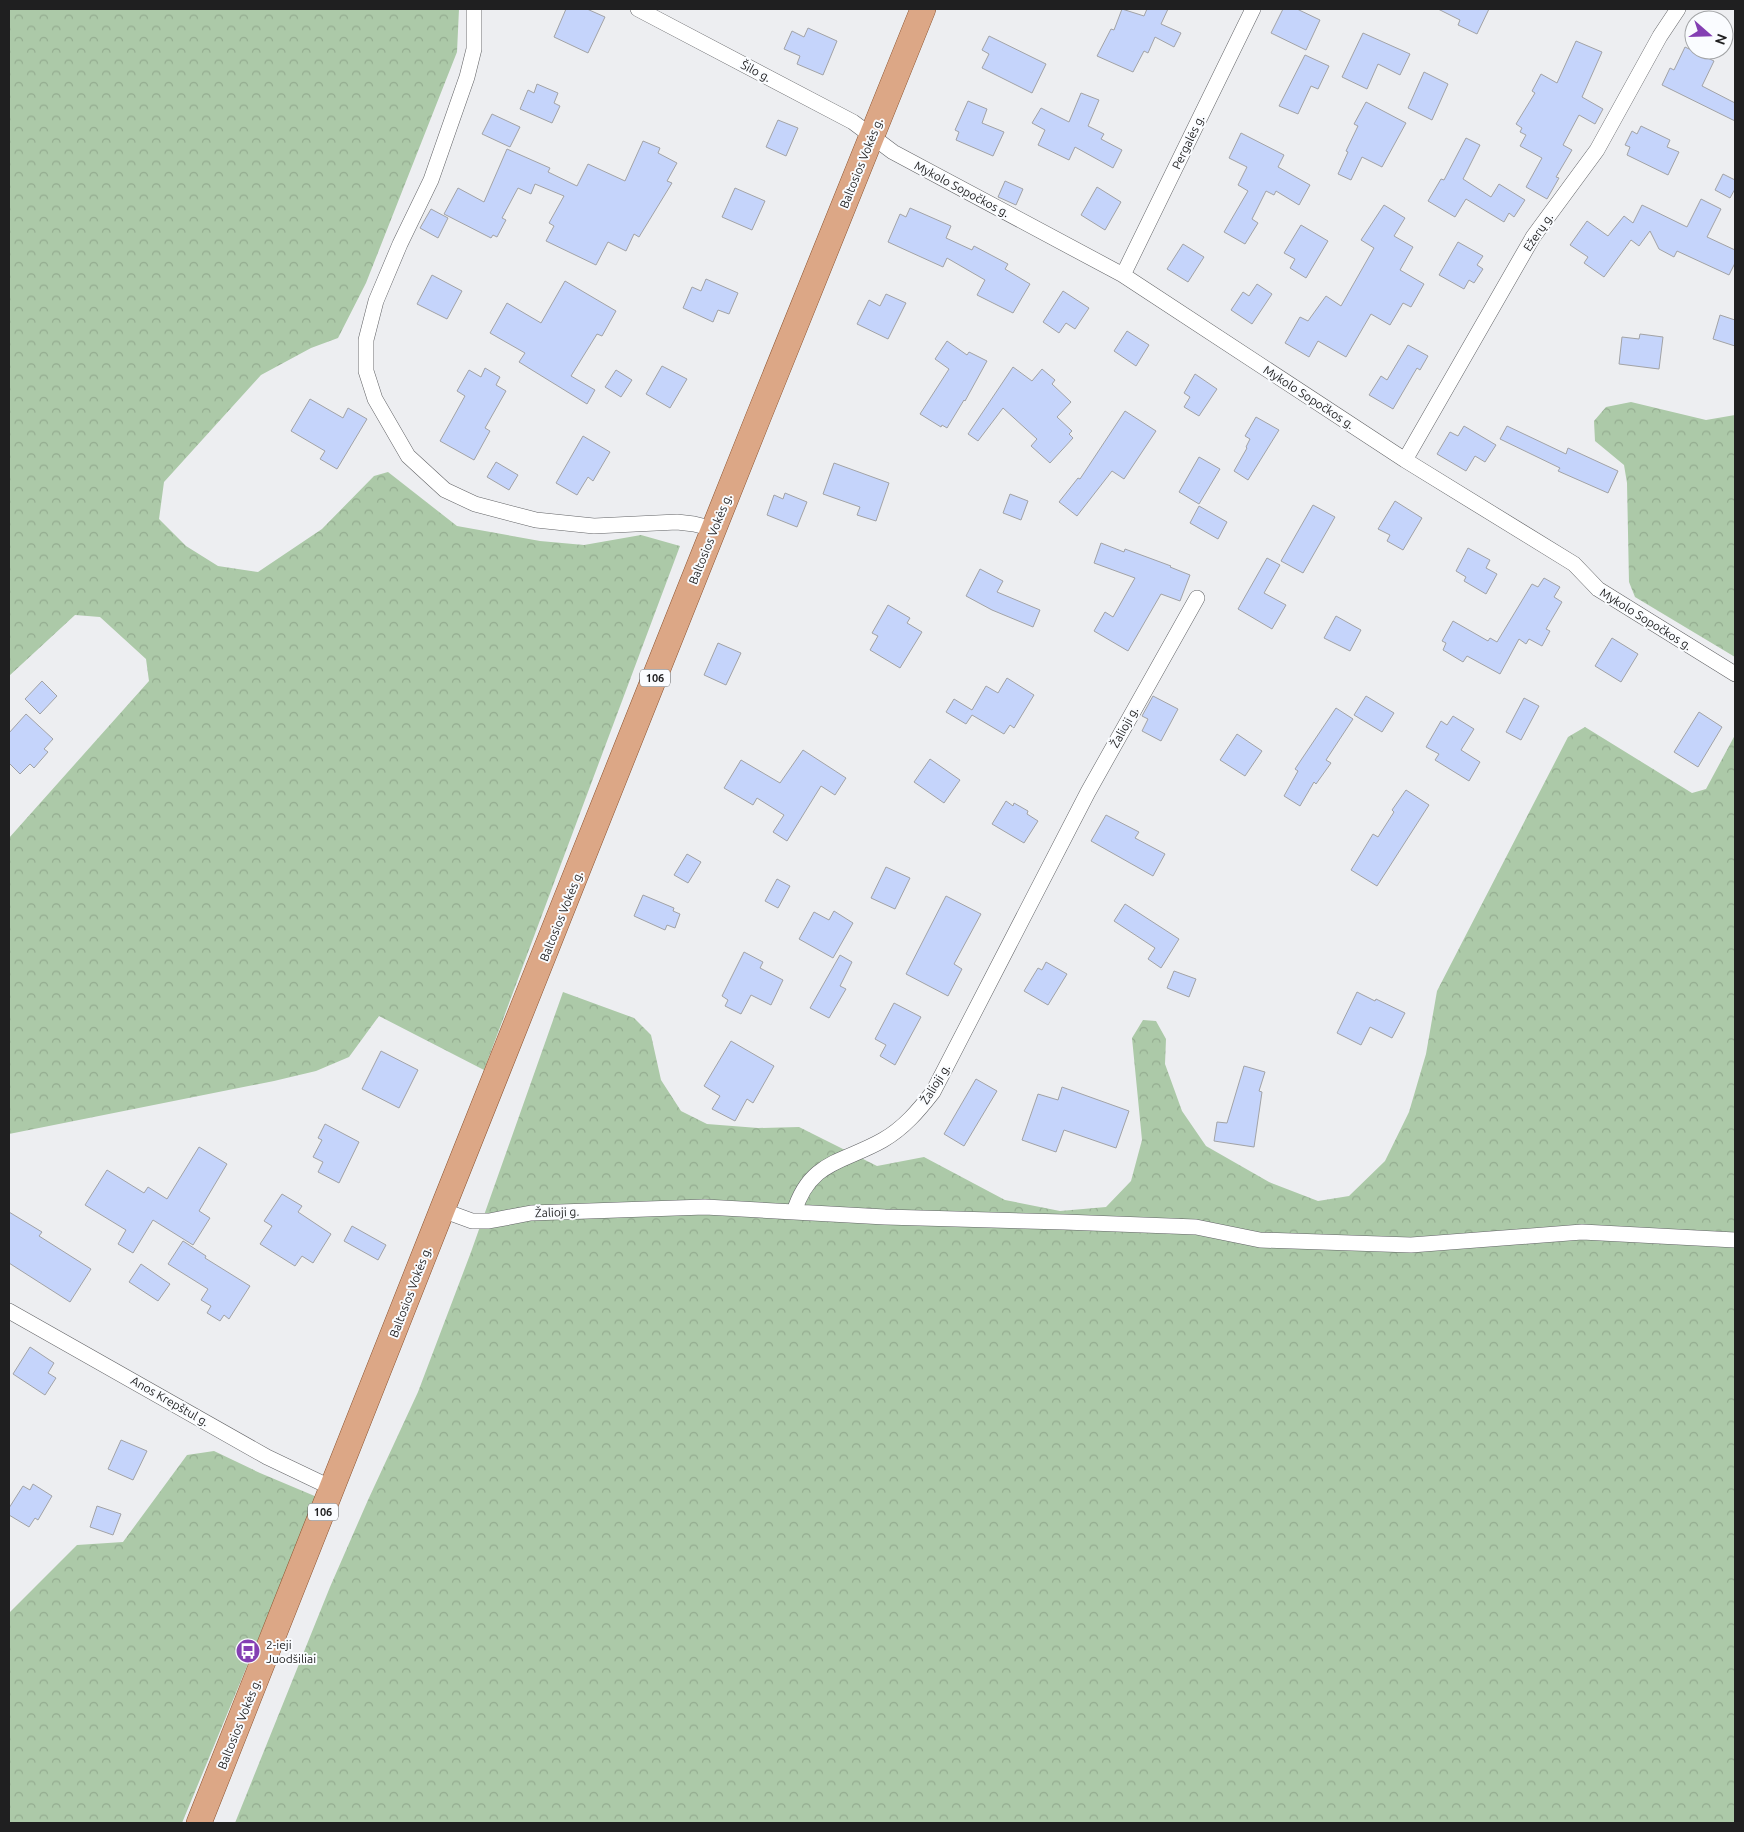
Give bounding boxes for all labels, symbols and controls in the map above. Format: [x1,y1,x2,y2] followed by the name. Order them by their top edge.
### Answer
[1684,10,1734,60] north arrow
[1712,32,1731,47] text: N
[739,58,773,84] street label: Šilo g.
[1169,113,1207,171] street label: Pergalės g.
[837,116,885,210] street label: Baltosios Vokės g.
[912,158,1012,220] street label: Mykolo Sopočkos g.
[1521,211,1555,253] street label: Ežerų g.
[1261,363,1357,431] street label: Mykolo Sopočkos g.
[686,492,734,586] street label: Baltosios Vokės g.
[1598,586,1694,653] street label: Mykolo Sopočkos g.
[640,670,670,686] road number: 106
[1108,704,1140,750] street label: Žalioji g.
[537,869,585,963] street label: Baltosios Vokės g.
[918,1062,952,1106] street label: Žalioji g.
[535,1205,580,1219] street label: Žalioji g.
[387,1245,433,1339] street label: Baltosios Vokės g.
[129,1373,211,1429] street label: Anos Krepštul g.
[308,1504,338,1520] road number: 106
[235,1638,261,1664] bus stop icon: 2-ieji Juodšiliai
[266,1638,316,1665] place label: 2-ieji Juodšiliai
[215,1677,263,1771] street label: Baltosios Vokės g.

